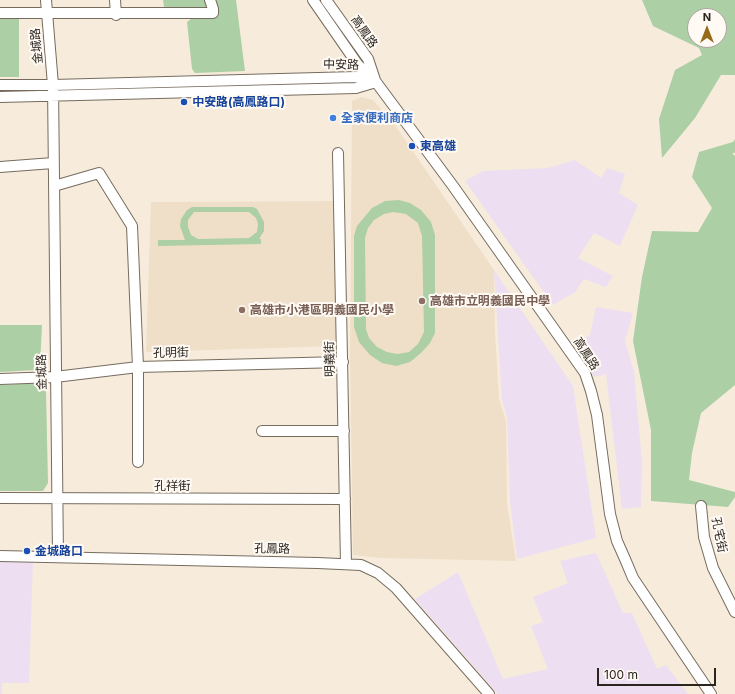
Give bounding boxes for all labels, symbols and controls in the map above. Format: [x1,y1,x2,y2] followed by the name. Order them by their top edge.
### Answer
[687,8,727,48] north arrow
[703,10,711,24] text: N
[348,13,380,51] street label: 高鳳路
[28,27,46,65] street label: 金城路
[323,57,359,73] street label: 中安路
[192,95,285,109] place label: 中安路(高鳳路口)
[179,97,189,107] marker: 中安路(高鳳路口)
[341,111,413,125] place label: 全家便利商店
[328,113,338,123] marker: 全家便利商店
[420,139,456,153] place label: 東高雄
[407,141,417,151] marker: 東高雄
[430,294,550,308] place label: 高雄市立明義國民中學
[417,296,427,306] marker: 高雄市立明義國民中學
[250,303,394,317] place label: 高雄市小港區明義國民小學
[237,305,247,315] marker: 高雄市小港區明義國民小學
[570,335,602,373] street label: 高鳳路
[322,341,338,377] street label: 明義街
[153,345,189,361] street label: 孔明街
[34,354,50,390] street label: 金城路
[154,479,190,493] street label: 孔祥街
[708,516,730,554] street label: 孔宅街
[254,541,290,557] street label: 孔鳳路
[35,544,83,558] place label: 金城路口
[22,546,32,556] marker: 金城路口
[599,660,718,686] scale bar
[604,667,638,682] text: 100 m

